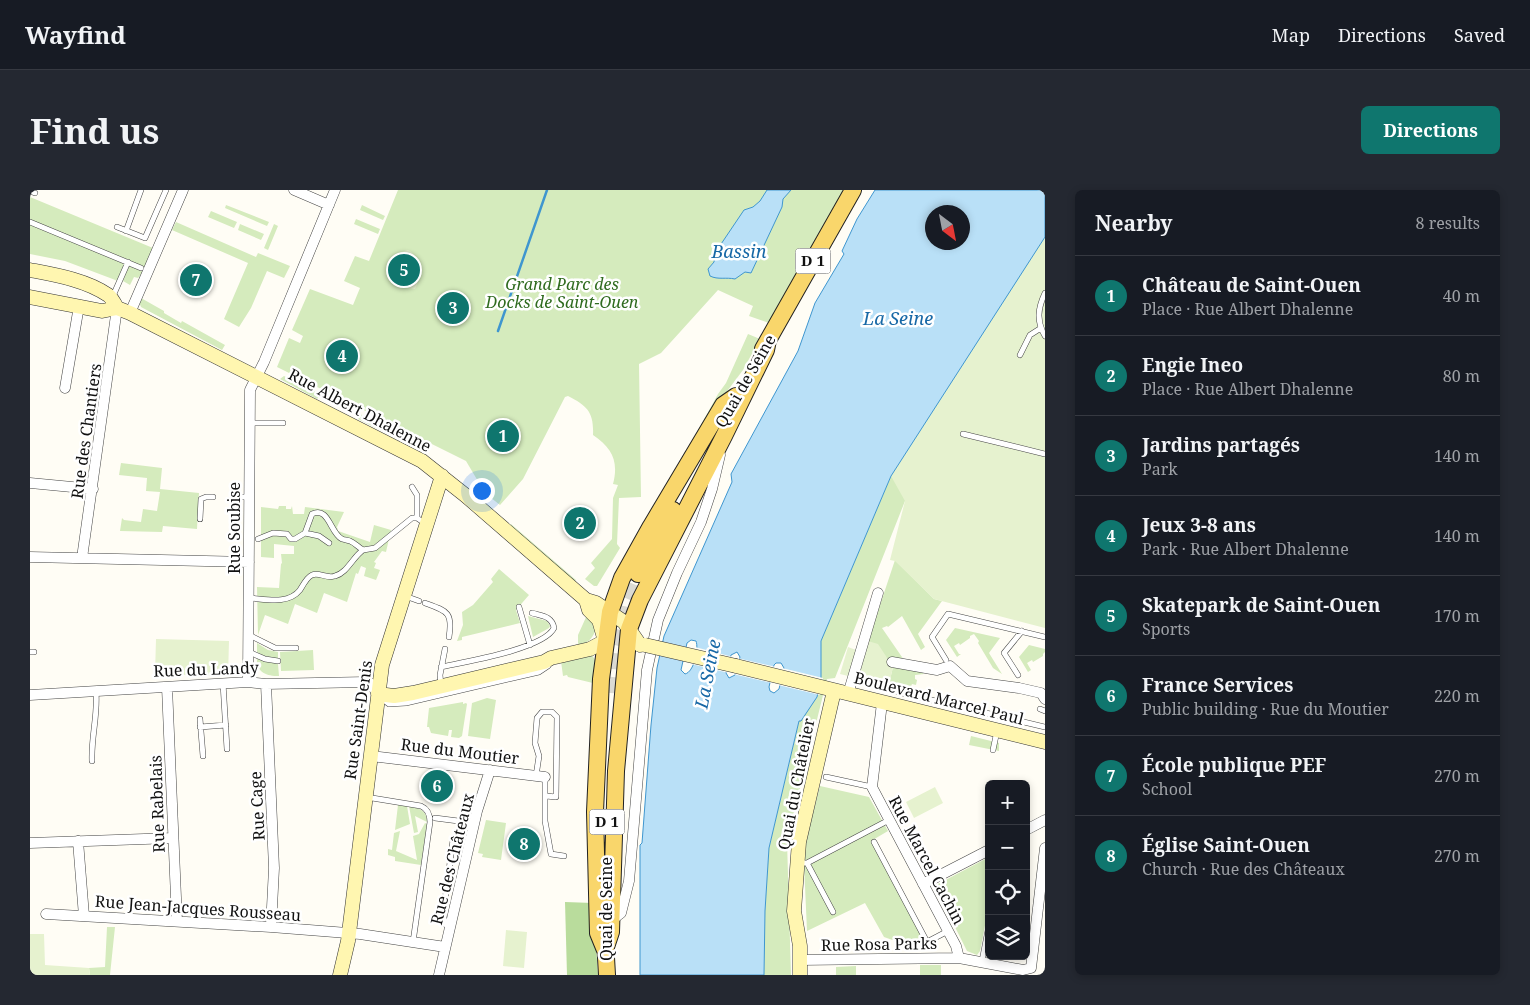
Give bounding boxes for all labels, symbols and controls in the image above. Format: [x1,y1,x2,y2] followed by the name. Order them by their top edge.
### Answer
[25,18,126,51] text: Wayfind
[1272,23,1310,47] text: Map
[1338,23,1426,47] text: Directions
[1454,23,1505,47] text: Saved
[1361,106,1500,154] button: Directions
[30,107,159,154] text: Find us
[925,205,970,250] north arrow
[1095,209,1173,237] text: Nearby
[1416,212,1480,234] text: 8 results
[710,239,767,263] water label: Bassin
[796,248,830,274] road number: D 1
[388,251,420,289] pin: 5
[180,261,212,299] pin: 7
[1142,272,1361,298] text: Château de Saint-Ouen
[485,273,639,313] park label: Grand Parc des Docks de Saint-Ouen
[1106,285,1116,307] text: 1
[1443,285,1480,307] text: 40 m
[437,289,469,327] pin: 3
[1142,298,1353,320] text: Place · Rue Albert Dhalenne
[862,306,933,330] water label: La Seine
[709,330,781,432] street label: Quai de Seine
[326,337,358,375] pin: 4
[1142,352,1243,378] text: Engie Ineo
[66,362,106,500] street label: Rue des Chantiers
[285,363,435,457] street label: Rue Albert Dhalenne
[1106,365,1116,387] text: 2
[1443,365,1480,387] text: 80 m
[1142,378,1353,400] text: Place · Rue Albert Dhalenne
[487,417,519,455] pin: 1
[1142,432,1300,458] text: Jardins partagés
[1106,445,1116,467] text: 3
[1434,445,1480,467] text: 140 m
[1142,458,1178,480] text: Park
[469,478,495,504] your location
[223,482,245,574] street label: Rue Soubise
[564,504,596,542] pin: 2
[1142,512,1256,538] text: Jeux 3-8 ans
[1106,525,1116,547] text: 4
[1434,525,1480,547] text: 140 m
[1142,538,1349,560] text: Park · Rue Albert Dhalenne
[1142,592,1380,618] text: Skatepark de Saint-Ouen
[1106,605,1116,627] text: 5
[1434,605,1480,627] text: 170 m
[1142,618,1190,640] text: Sports
[688,637,726,711] water label: La Seine
[153,656,260,682] street label: Rue du Landy
[339,659,377,781] street label: Rue Saint-Denis
[852,666,1026,730] street label: Boulevard Marcel Paul
[1142,672,1293,698] text: France Services
[1106,685,1116,707] text: 6
[1434,685,1480,707] text: 220 m
[1142,698,1389,720] text: Public building · Rue du Moutier
[772,716,820,852] street label: Quai du Châtelier
[400,733,521,769] street label: Rue du Moutier
[1142,752,1326,778] text: École publique PEF
[144,755,170,853] street label: Rue Rabelais
[1106,765,1116,787] text: 7
[1434,765,1480,787] text: 270 m
[421,767,453,805] pin: 6
[244,771,270,841] street label: Rue Cage
[1142,778,1192,800] text: School
[985,780,1030,960] map controls
[985,780,1030,825] button: +
[425,790,479,927] street label: Rue des Châteaux
[884,792,970,928] street label: Rue Marcel Cachin
[590,810,624,834] road number: D 1
[508,825,540,863] pin: 8
[985,825,1030,870] button: −
[1142,832,1310,858] text: Église Saint-Ouen
[1106,845,1116,867] text: 8
[1434,845,1480,867] text: 270 m
[595,857,617,961] street label: Quai de Seine
[1142,858,1345,880] text: Church · Rue des Châteaux
[985,870,1030,915] button: locate
[94,890,302,926] street label: Rue Jean-Jacques Rousseau
[985,915,1030,960] button: layers
[821,932,937,956] street label: Rue Rosa Parks

